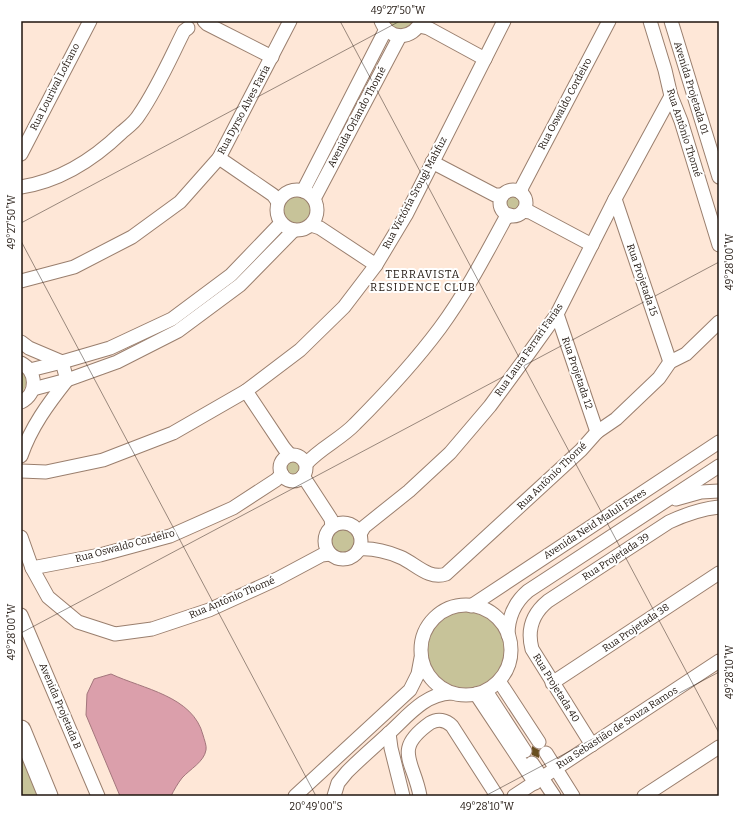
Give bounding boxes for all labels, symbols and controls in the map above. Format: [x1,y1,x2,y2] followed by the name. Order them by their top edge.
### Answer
[371,5,426,17] text: 49°27'50"W
[671,40,711,136] street label: Avenida Projetada 01
[28,41,82,133] street label: Rua Lourival Lofrano
[536,56,594,152] street label: Rua Oswaldo Cordeiro
[215,63,273,157] street label: Rua Dyrso Alves Faria
[325,65,389,169] street label: Avenida Orlando Thomé
[664,87,705,179] street label: Rua Antônio Thomé
[380,135,450,251] street label: Rua Victória Srougi Mahfuz
[6,194,18,249] text: 49°27'50"W
[724,233,736,290] text: 49°28'00"W
[624,242,660,318] street label: Rua Projetada 15
[370,268,476,294] district label: TERRAVISTA RESIDENCE CLUB
[492,301,566,399] street label: Rua Laura Ferrari Farias
[559,335,595,411] street label: Rua Projetada 12
[514,439,589,512] street label: Rua Antônio Thomé
[541,486,649,562] street label: Avenida Neid Maluli Fares
[74,527,176,565] street label: Rua Oswaldo Cordeiro
[580,531,652,583] street label: Rua Projetada 39
[187,574,277,622] street label: Rua Antônio Thomé
[600,601,672,655] street label: Rua Projetada 38
[6,603,18,660] text: 49°28'00"W
[724,644,736,699] text: 49°28'10"W
[530,652,582,724] street label: Rua Projetada 40
[36,661,84,751] street label: Avenida Projetada B
[554,684,680,772] street label: Rua Sebastião de Souza Ramos
[290,801,342,813] text: 20°49'00"S
[460,801,515,813] text: 49°28'10"W

